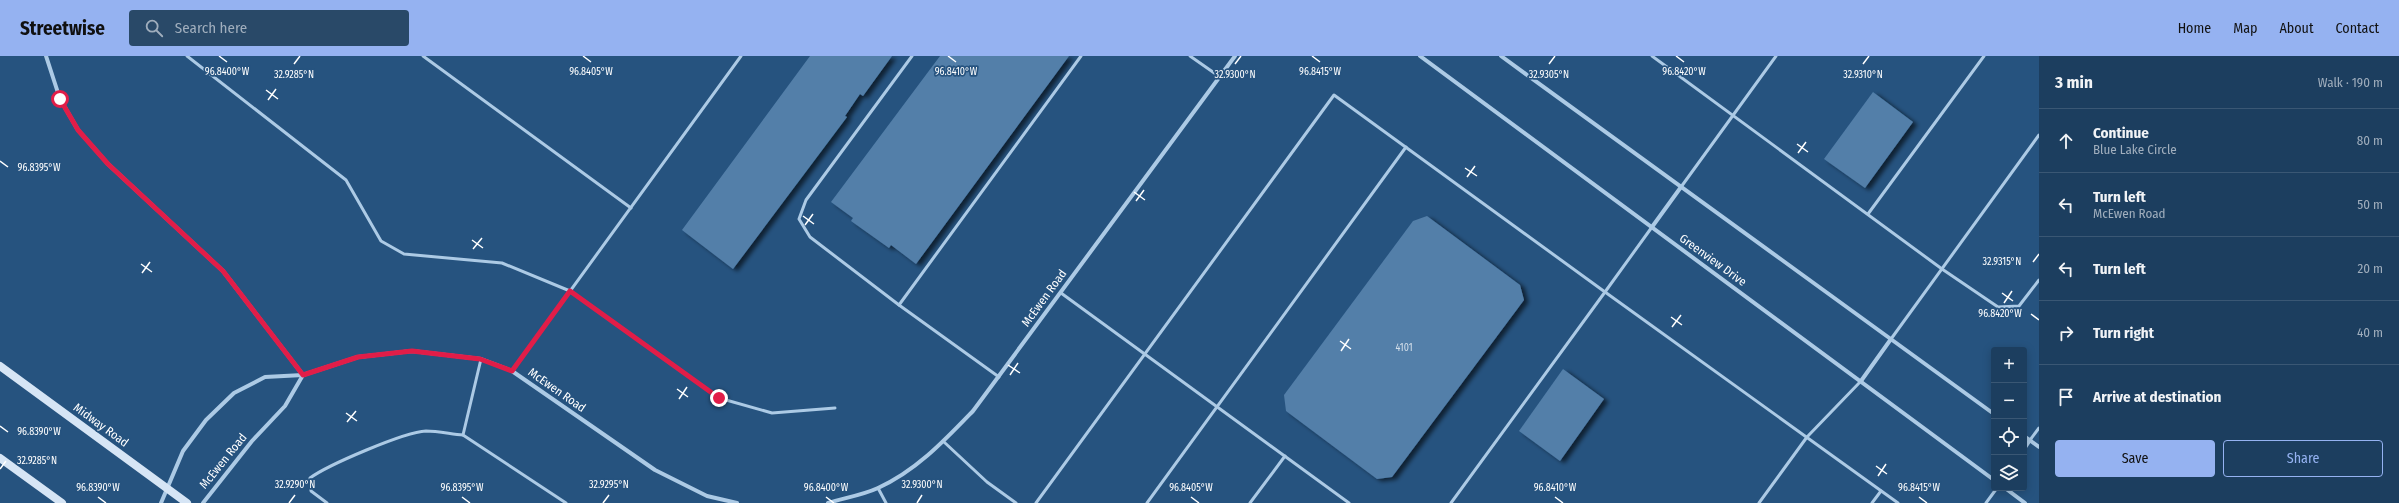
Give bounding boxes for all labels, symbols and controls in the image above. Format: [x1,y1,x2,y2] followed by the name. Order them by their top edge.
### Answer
[129,10,409,46] search box
[20,17,105,40] text: Streetwise
[143,17,165,39] icon: search
[175,19,247,37] text: Search here
[2178,20,2211,37] text: Home
[2233,20,2257,37] text: Map
[2279,20,2314,37] text: About
[2336,20,2379,37] text: Contact
[205,66,250,78] text: 96.8400°W
[569,66,613,78] text: 96.8405°W
[935,66,978,78] text: 96.8410°W
[1299,66,1341,78] text: 96.8415°W
[1662,66,1706,78] text: 96.8420°W
[274,69,314,81] text: 32.9285°N
[1214,69,1256,81] text: 32.9300°N
[1529,69,1569,81] text: 32.9305°N
[1843,69,1883,81] text: 32.9310°N
[2055,72,2093,93] text: 3 min
[2318,75,2383,90] text: Walk · 190 m
[51,90,69,108] route start
[2093,124,2149,142] text: Continue
[2055,130,2077,152] icon: ahead
[2357,133,2383,148] text: 80 m
[2093,142,2177,157] text: Blue Lake Circle
[18,162,61,174] text: 96.8395°W
[2093,188,2146,206] text: Turn left
[2055,194,2077,216] icon: left
[2357,197,2383,212] text: 50 m
[2093,206,2166,221] text: McEwen Road
[1677,231,1749,289] street label: Greenview Drive
[1983,256,2021,268] text: 32.9315°N
[2055,258,2077,280] icon: left
[2093,260,2146,278] text: Turn left
[2357,261,2383,276] text: 20 m
[1019,267,1069,329] street label: McEwen Road
[1978,308,2022,320] text: 96.8420°W
[2055,322,2077,344] icon: right
[2093,324,2154,342] text: Turn right
[2357,325,2383,340] text: 40 m
[1395,342,1413,354] house number: 4101
[1991,347,2027,491] map controls
[1991,347,2027,383] button: +
[526,365,588,415] street label: McEwen Road
[1991,383,2027,419] button: −
[2055,386,2077,408] icon: arrive
[2093,388,2221,406] text: Arrive at destination
[710,389,728,407] route end
[71,400,131,450] street label: Midway Road
[1991,419,2027,455] button: locate
[17,426,61,438] text: 96.8390°W
[196,431,250,491] street label: McEwen Road
[2055,440,2215,477] button: Save
[2223,440,2383,477] button: Share
[17,455,57,467] text: 32.9285°N
[1991,455,2027,491] button: layers
[275,479,315,491] text: 32.9290°N
[589,479,629,491] text: 32.9295°N
[901,479,943,491] text: 32.9300°N
[76,482,120,494] text: 96.8390°W
[441,482,484,494] text: 96.8395°W
[804,482,849,494] text: 96.8400°W
[1169,482,1213,494] text: 96.8405°W
[1534,482,1577,494] text: 96.8410°W
[1898,482,1940,494] text: 96.8415°W

